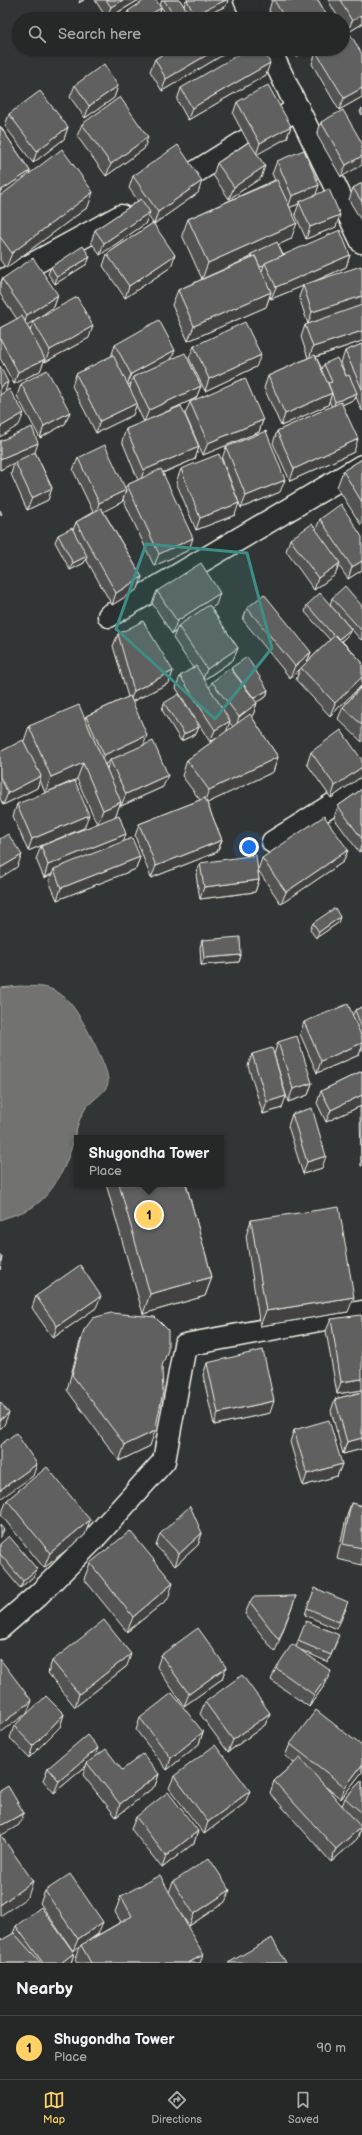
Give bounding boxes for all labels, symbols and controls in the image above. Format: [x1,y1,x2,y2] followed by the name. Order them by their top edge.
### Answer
[12,12,350,56] search box
[26,23,48,45] icon: search
[58,25,141,44] text: Search here
[239,837,259,857] your location
[74,1135,224,1187] popup
[89,1144,209,1163] text: Shugondha Tower
[89,1163,122,1179] text: Place
[136,1200,162,1230] pin: 1
[16,1979,73,1999] text: Nearby
[54,2030,174,2049] text: Shugondha Tower
[26,2040,32,2056] text: 1
[317,2040,346,2056] text: 90 m
[54,2049,87,2065] text: Place
[43,2089,65,2126] tab: Map
[151,2089,202,2126] tab: Directions
[288,2089,319,2126] tab: Saved

